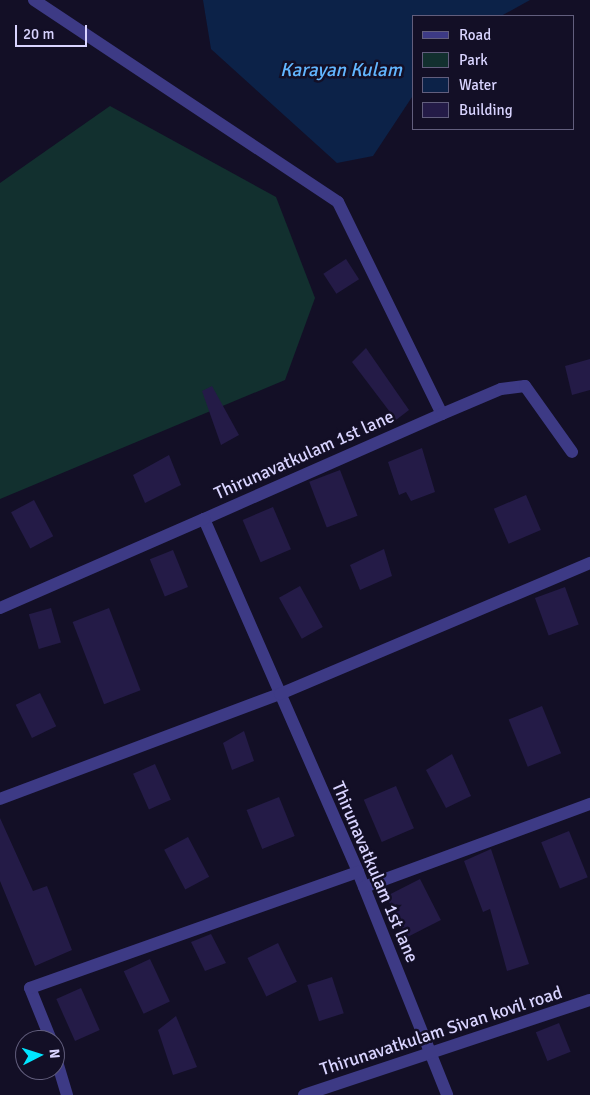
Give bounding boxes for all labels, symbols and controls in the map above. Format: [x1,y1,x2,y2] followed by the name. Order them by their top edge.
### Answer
[18,15,90,47] scale bar
[412,15,575,130] legend
[23,25,54,43] text: 20 m
[459,26,491,44] text: Road
[459,51,488,69] text: Park
[280,60,402,82] water label: Karayan Kulam
[459,76,497,94] text: Water
[459,101,513,119] text: Building
[211,406,397,504] street label: Thirunavatkulam 1st lane
[327,778,423,966] street label: Thirunavatkulam 1st lane
[317,982,565,1080] street label: Thirunavatkulam Sivan kovil road
[15,1030,65,1080] north arrow
[46,1048,63,1059] text: N

